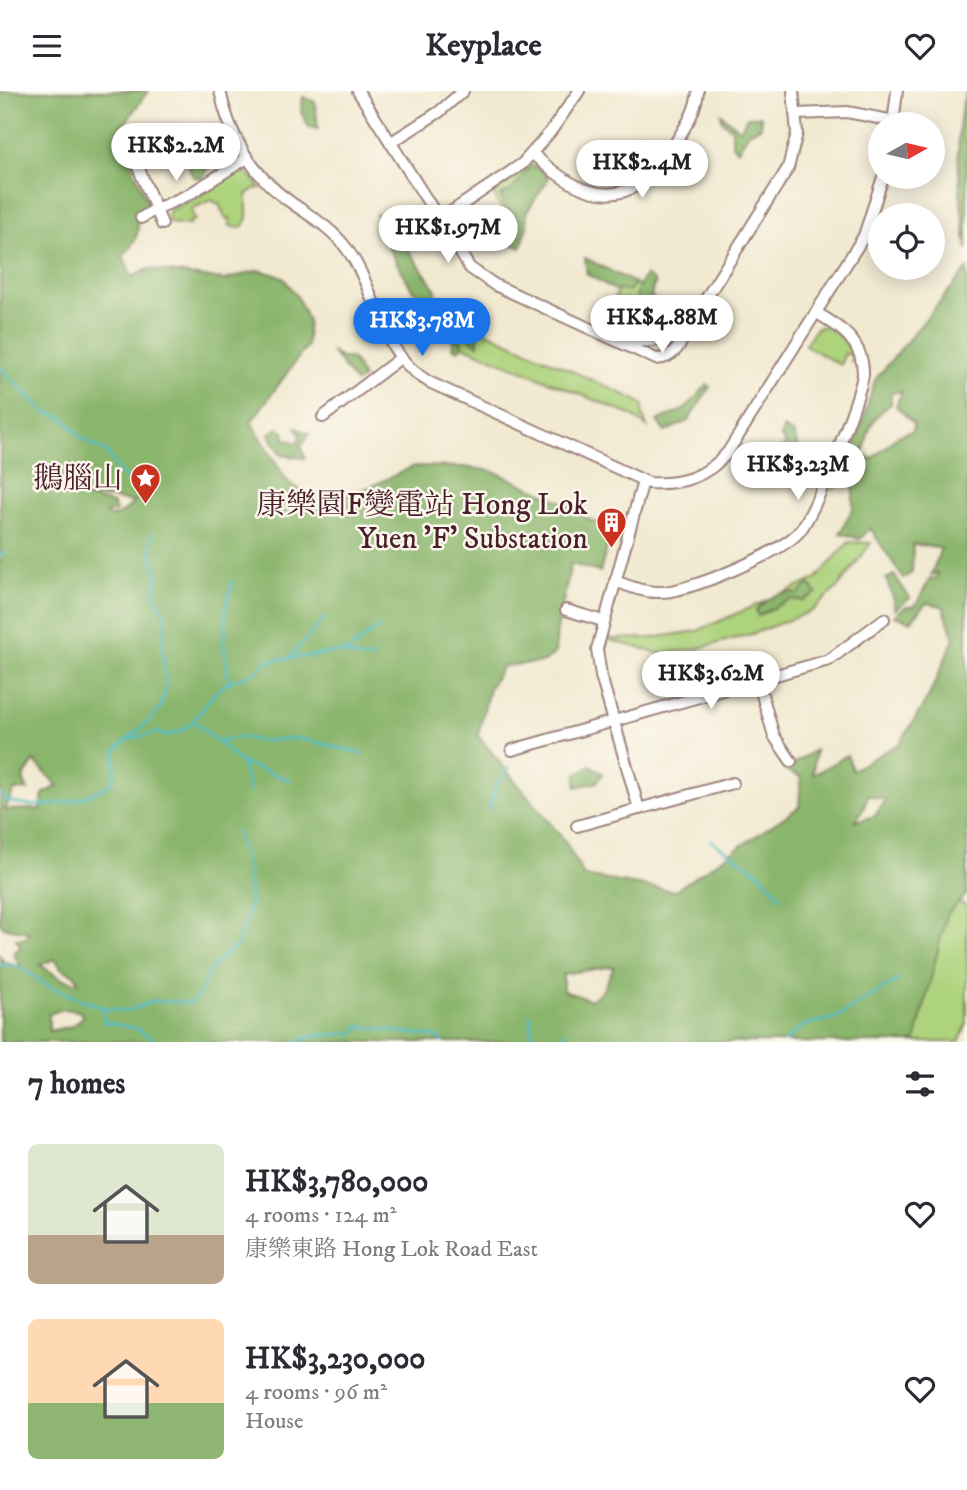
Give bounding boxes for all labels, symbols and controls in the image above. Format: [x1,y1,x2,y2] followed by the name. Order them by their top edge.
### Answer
[425,26,542,66] text: Keyplace
[28,27,66,65] icon: menu
[901,27,939,65] icon: heart
[868,112,945,189] north arrow
[868,112,945,280] map controls
[111,123,241,183] pin: HK$2.2M
[127,131,225,160] text: HK$2.2M
[577,141,707,200] pin: HK$2.4M
[592,148,692,177] text: HK$2.4M
[868,203,945,280] button: locate
[376,205,520,265] pin: HK$1.97M
[395,213,501,242] text: HK$1.97M
[590,295,734,355] pin: HK$4.88M
[350,299,494,358] pin: HK$3.78M
[606,303,718,332] text: HK$4.88M
[369,306,475,335] text: HK$3.78M
[726,443,870,502] pin: HK$3.23M
[747,450,849,479] text: HK$3.23M
[33,461,123,498] place label: 鵝腦山
[129,462,163,506] place icon: 鵝腦山
[256,487,588,558] place label: 康樂園F變電站 Hong Lok Yuen 'F' Substation
[594,505,628,549] building icon: 康樂園F變電站 Hong Lok Yuen 'F' Substation
[639,651,783,711] pin: HK$3.62M
[658,659,764,688] text: HK$3.62M
[901,1065,939,1103] icon: filters
[28,1066,125,1103] text: 7 homes
[245,1164,429,1201] text: HK$3,780,000
[84,1172,168,1256] icon: home
[901,1195,939,1233] icon: heart
[245,1201,396,1230] text: 4 rooms · 124 m²
[245,1235,538,1264] text: 康樂東路 Hong Lok Road East
[245,1341,426,1378] text: HK$3,230,000
[84,1347,168,1431] icon: home
[901,1370,939,1408] icon: heart
[245,1378,387,1407] text: 4 rooms · 96 m²
[245,1407,303,1436] text: House

